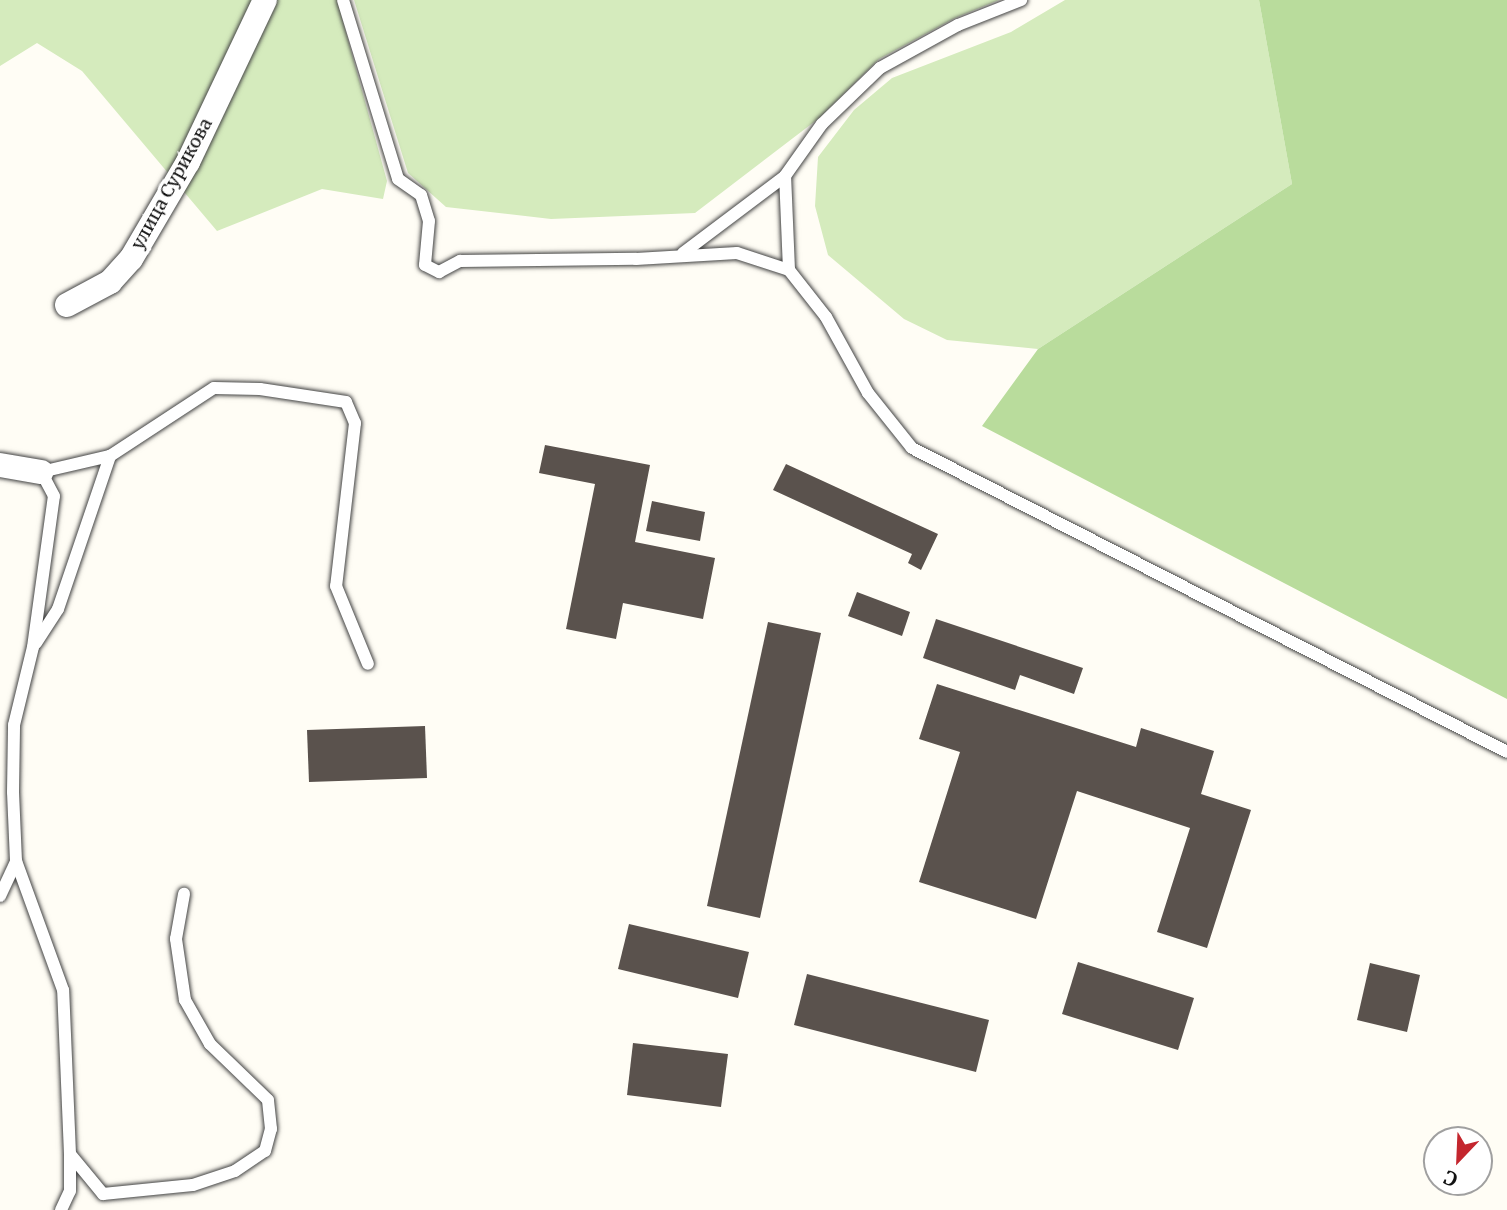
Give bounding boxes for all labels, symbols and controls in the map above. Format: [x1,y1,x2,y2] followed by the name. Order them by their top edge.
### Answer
[127,115,217,253] street label: улица Сурикова
[1423,1126,1493,1196] north arrow
[1440,1165,1461,1192] text: С

